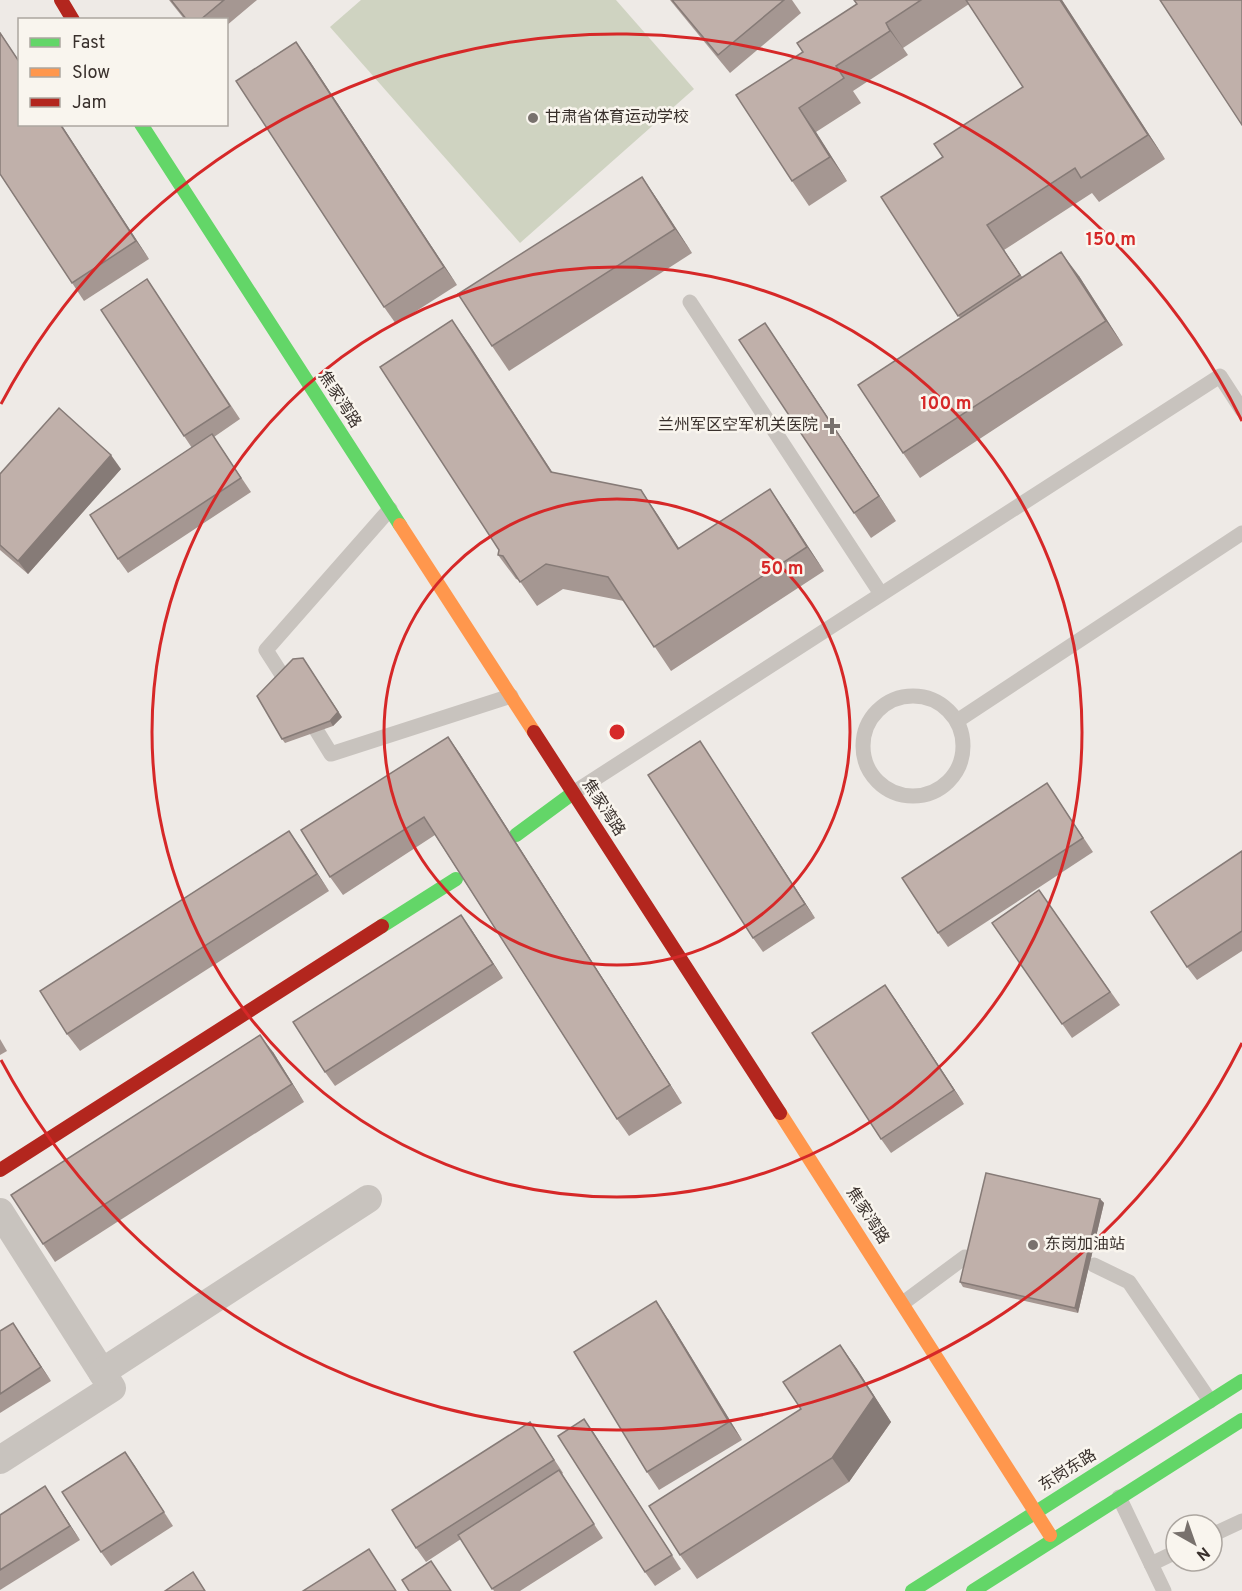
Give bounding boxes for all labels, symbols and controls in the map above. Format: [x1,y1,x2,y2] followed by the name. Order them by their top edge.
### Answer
[18,18,228,126] legend
[72,32,105,55] text: Fast
[72,62,110,85] text: Slow
[72,92,107,115] text: Jam
[545,108,689,128] place label: 甘肃省体育运动学校
[526,111,540,125] marker: 甘肃省体育运动学校
[1086,229,1136,252] text: 150 m
[313,368,365,432] street label: 焦家湾路
[920,393,972,416] text: 100 m
[658,416,818,436] place label: 兰州军区空军机关医院
[823,417,841,435] marker: 兰州军区空军机关医院
[760,558,804,581] text: 50 m
[607,722,627,742] centre of rings
[577,776,629,840] street label: 焦家湾路
[841,1184,893,1248] street label: 焦家湾路
[1045,1235,1125,1255] place label: 东岗加油站
[1026,1238,1040,1252] marker: 东岗加油站
[1036,1446,1100,1496] street label: 东岗东路
[1164,1513,1224,1573] north arrow
[1192,1542,1213,1564] text: N

